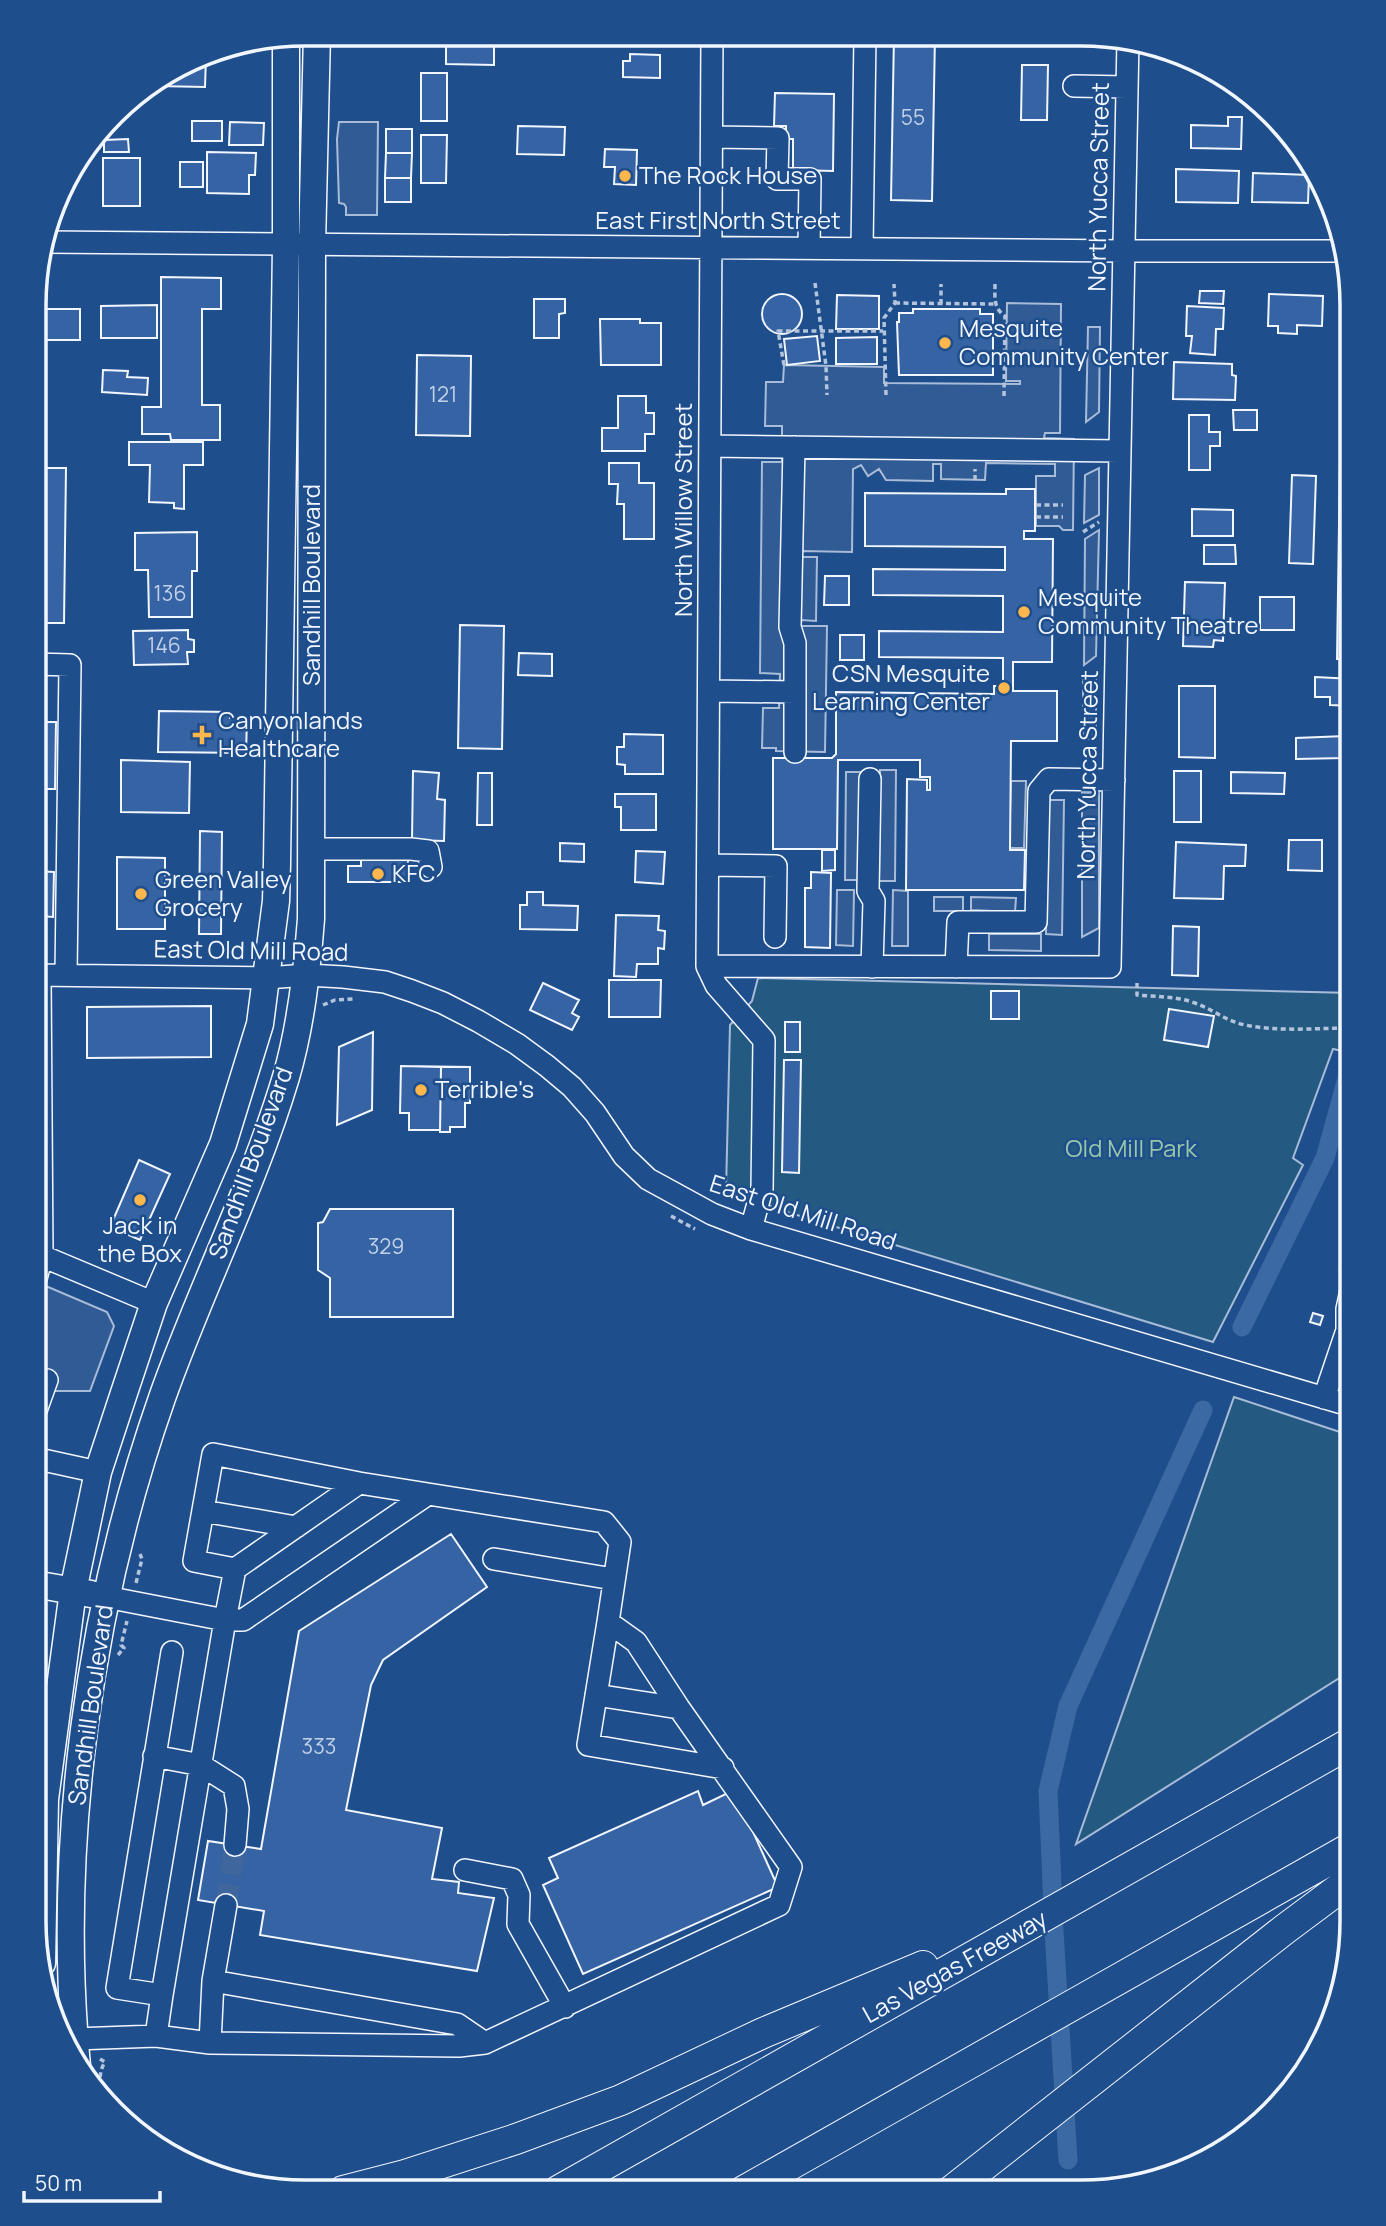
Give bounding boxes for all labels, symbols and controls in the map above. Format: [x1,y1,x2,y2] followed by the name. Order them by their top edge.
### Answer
[1079,82,1116,292] street label: North Yucca Street
[901,103,925,131] house number: 55
[639,158,817,191] place label: The Rock House
[617,168,633,184] marker: The Rock House
[595,203,841,236] street label: East First North Street
[959,311,1169,372] place label: Mesquite Community Center
[937,335,953,351] marker: Mesquite Community Center
[429,380,457,408] house number: 121
[666,403,699,617] street label: North Willow Street
[294,484,327,686] street label: Sandhill Boulevard
[154,579,186,607] house number: 136
[1038,580,1259,641] place label: Mesquite Community Theatre
[1016,604,1032,620] marker: Mesquite Community Theatre
[147,631,181,659] house number: 146
[812,656,990,717] place label: CSN Mesquite Learning Center
[1068,670,1105,880] street label: North Yucca Street
[996,680,1012,696] marker: CSN Mesquite Learning Center
[218,703,363,764] place label: Canyonlands Healthcare
[192,725,212,745] marker: Canyonlands Healthcare
[392,856,436,889] place label: KFC
[155,862,292,923] place label: Green Valley Grocery
[370,866,386,882] marker: KFC
[133,886,149,902] marker: Green Valley Grocery
[153,931,349,968] street label: East Old Mill Road
[200,1062,300,1263] street label: Sandhill Boulevard
[435,1072,534,1105] place label: Terrible's
[413,1082,429,1098] marker: Terrible's
[1065,1131,1198,1164] park label: Old Mill Park
[706,1166,901,1257] street label: East Old Mill Road
[132,1192,148,1208] marker: Jack in the Box
[98,1208,182,1269] place label: Jack in the Box
[368,1232,404,1260] house number: 329
[59,1602,120,1807] street label: Sandhill Boulevard
[302,1732,336,1760] house number: 333
[856,1901,1053,2030] street label: Las Vegas Freeway
[24,2160,161,2204] scale bar
[35,2169,82,2197] text: 50 m

